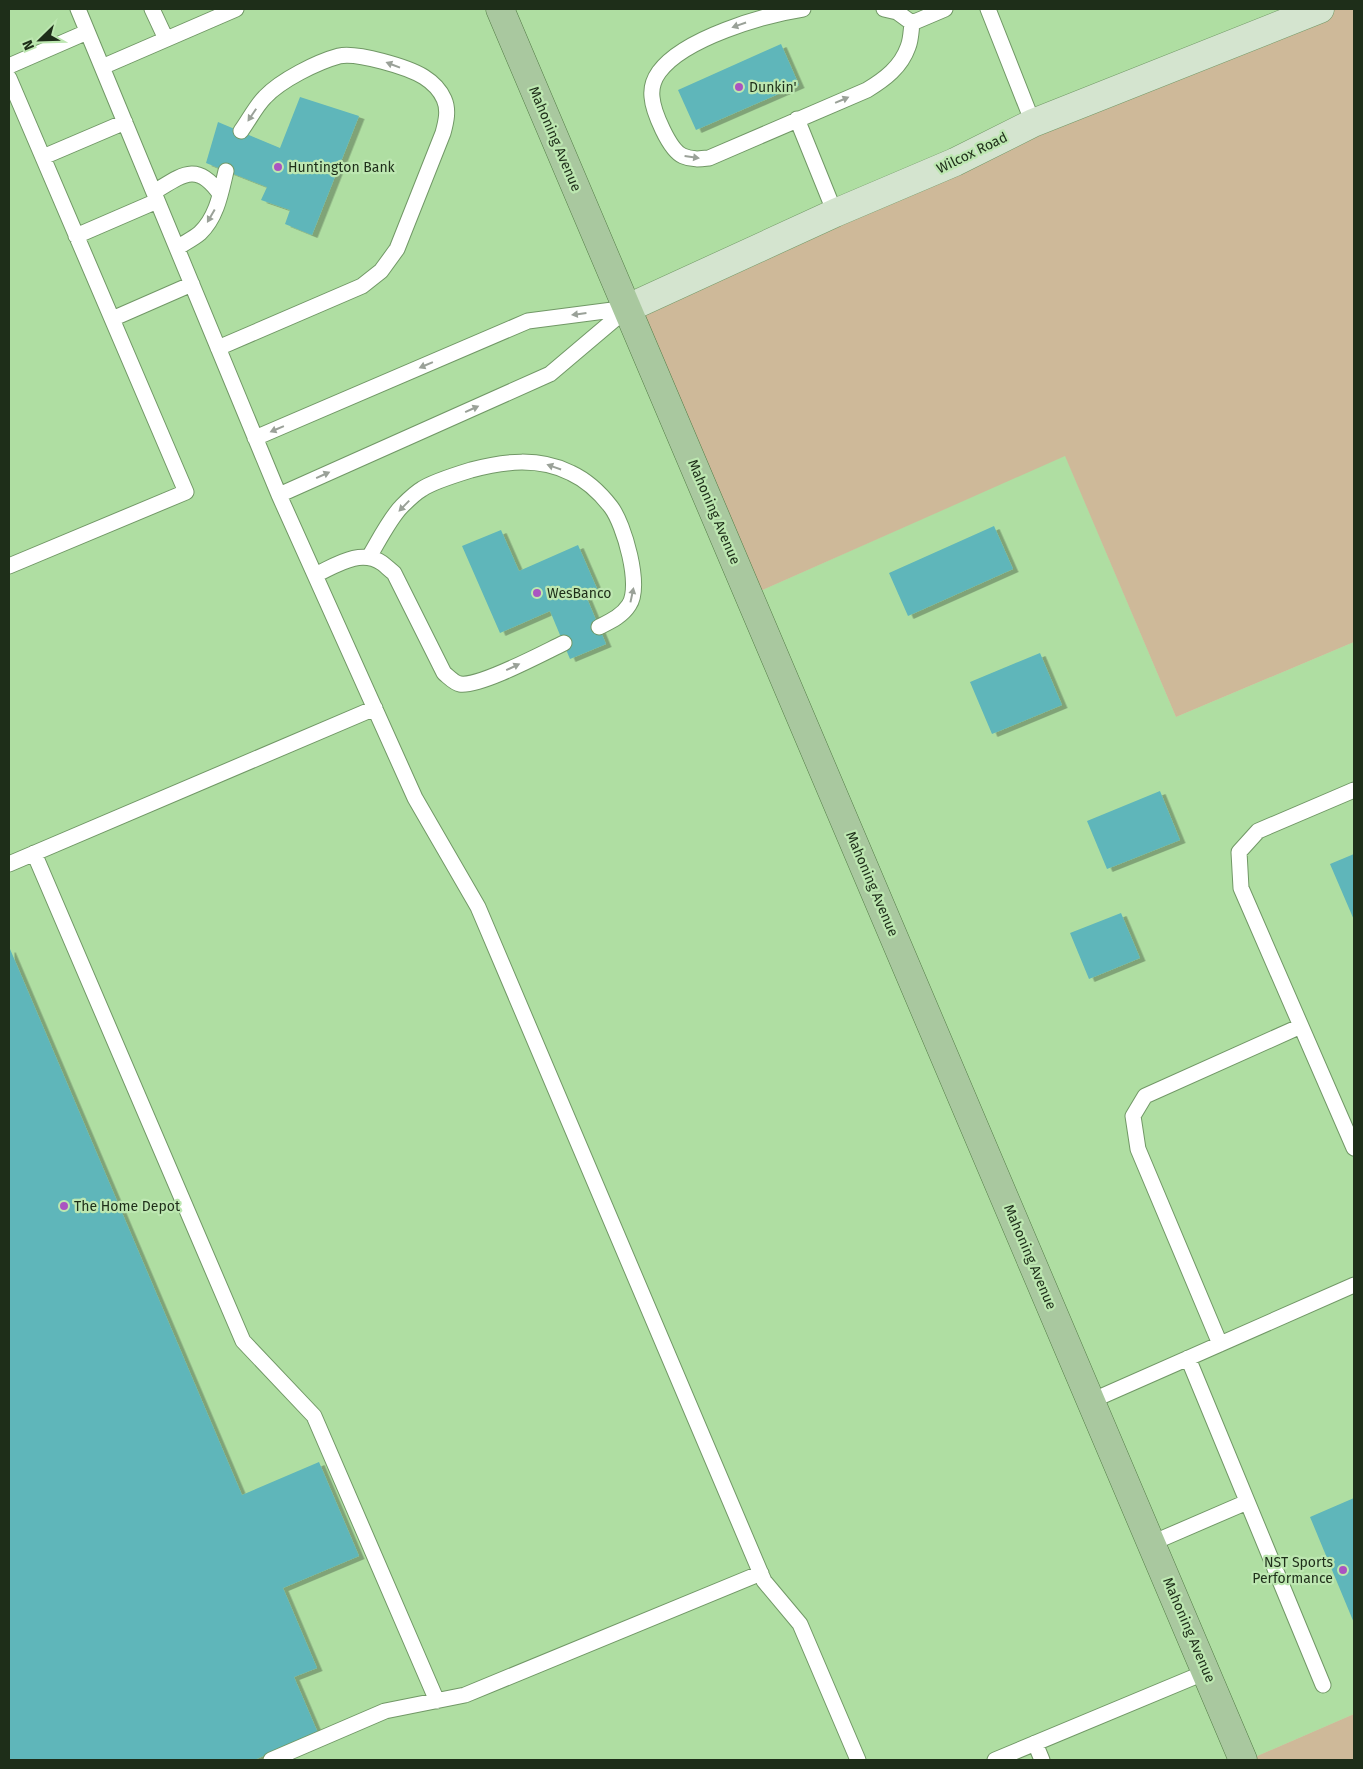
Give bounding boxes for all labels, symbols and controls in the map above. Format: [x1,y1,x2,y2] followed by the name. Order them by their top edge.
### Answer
[15,15,65,65] north arrow
[732,22,747,29] one-way arrow
[19,37,38,52] text: N
[386,60,400,68] one-way arrow
[749,79,797,96] place label: Dunkin'
[733,81,745,93] marker: Dunkin'
[525,84,585,194] street label: Mahoning Avenue
[835,96,850,104] one-way arrow
[248,108,257,122] one-way arrow
[934,129,1010,177] street label: Wilcox Road
[685,154,701,162] one-way arrow
[288,159,396,176] place label: Huntington Bank
[272,161,284,173] marker: Huntington Bank
[207,209,215,224] one-way arrow
[571,311,587,319] one-way arrow
[419,361,433,369] one-way arrow
[465,405,479,413] one-way arrow
[270,425,284,433] one-way arrow
[684,457,744,567] street label: Mahoning Avenue
[547,463,562,470] one-way arrow
[316,470,330,478] one-way arrow
[398,499,410,511] one-way arrow
[547,585,612,602] place label: WesBanco
[531,587,543,599] marker: WesBanco
[628,587,636,602] one-way arrow
[506,663,520,671] one-way arrow
[842,829,902,939] street label: Mahoning Avenue
[74,1198,181,1215] place label: The Home Depot
[58,1200,70,1212] marker: The Home Depot
[1000,1202,1060,1312] street label: Mahoning Avenue
[1252,1554,1333,1587] place label: NST Sports Performance
[1337,1564,1349,1576] marker: NST Sports Performance
[1159,1575,1219,1685] street label: Mahoning Avenue

